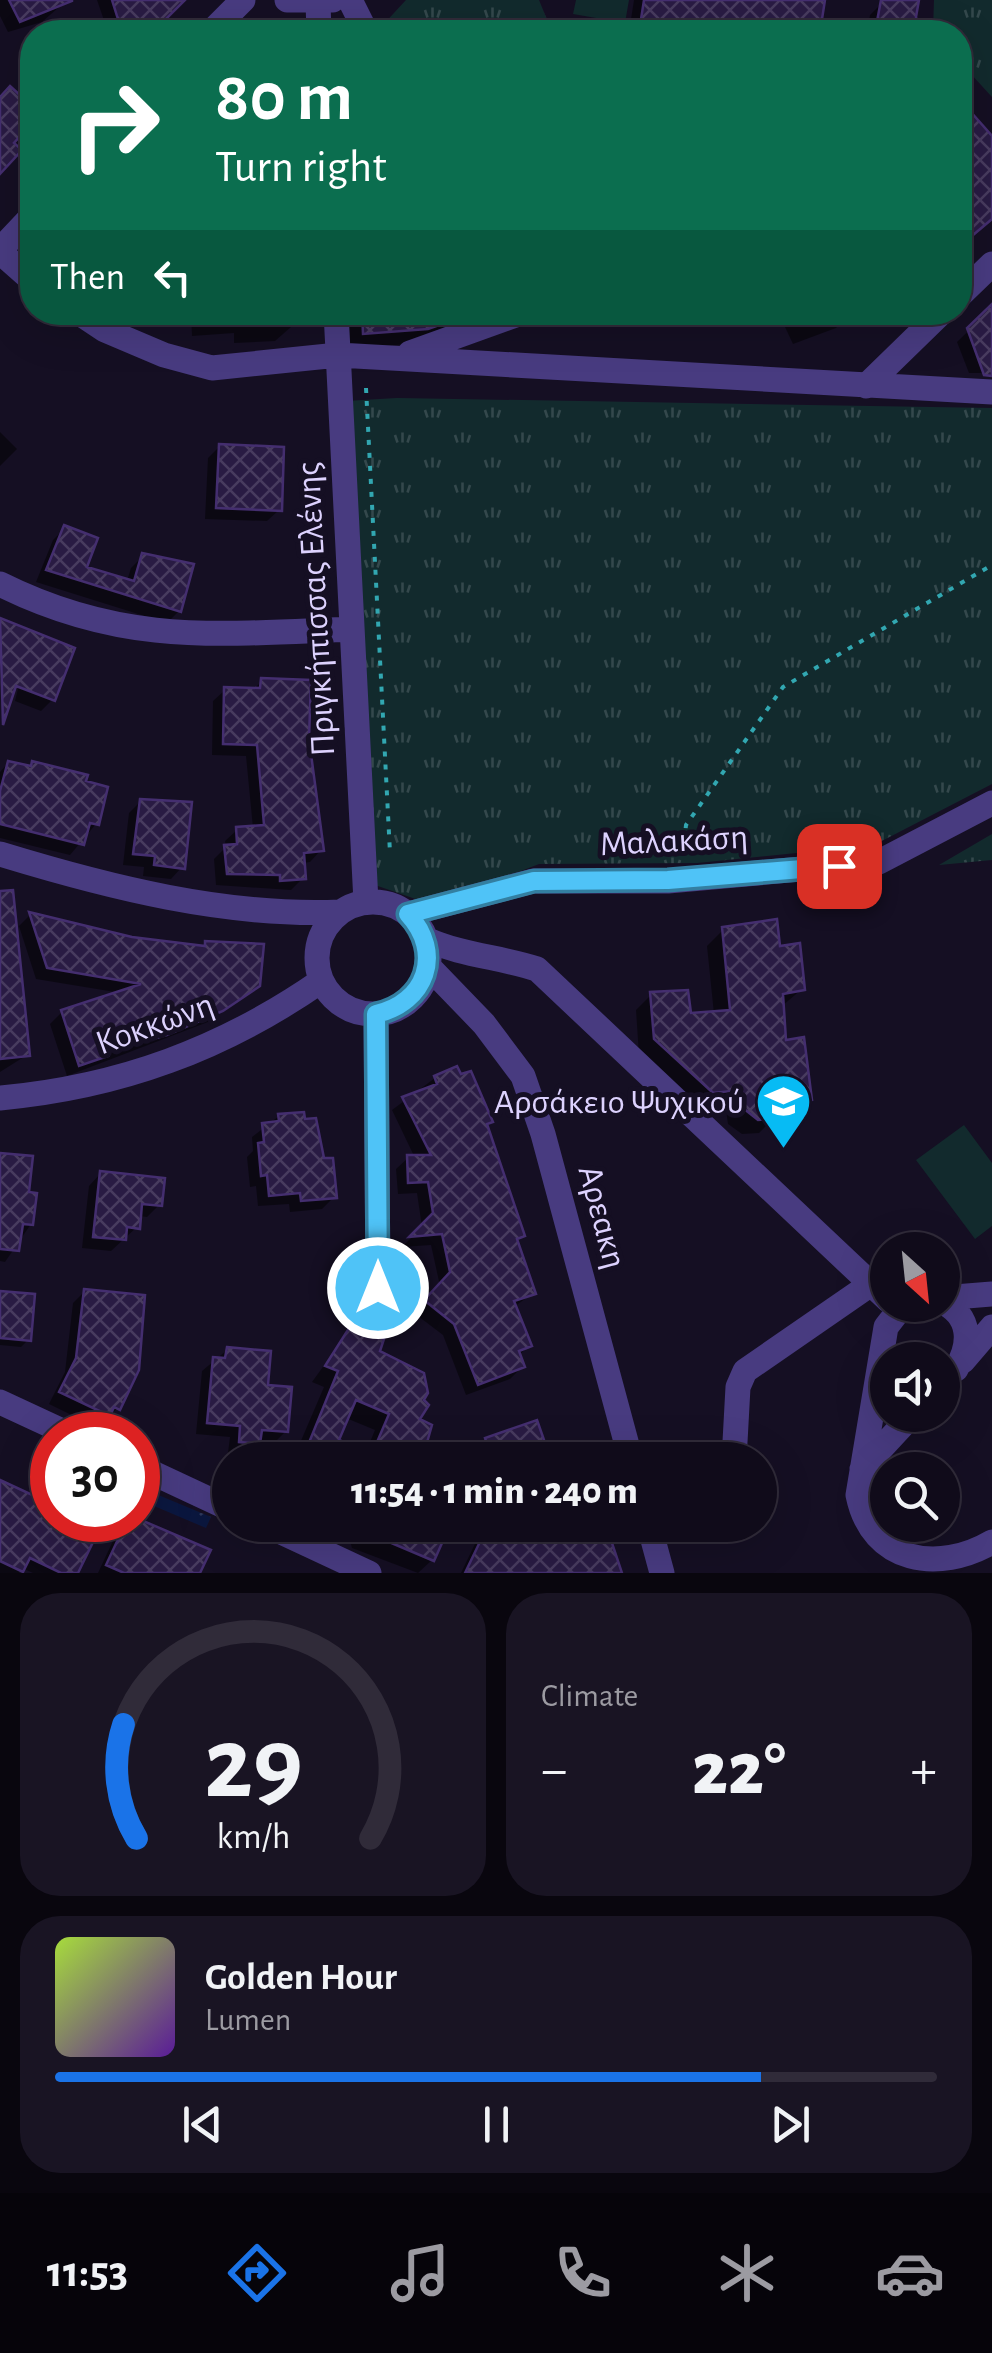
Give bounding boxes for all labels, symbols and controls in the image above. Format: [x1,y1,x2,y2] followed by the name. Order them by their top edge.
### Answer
[50,60,180,190] icon: right
[215,63,353,133] text: 80 m
[215,145,387,190] text: Turn right
[145,250,200,305] icon: left
[50,259,125,297] text: Then
[291,461,341,757] street label: Πριγκήπισσας Ελένης
[599,820,749,862] street label: Μαλακάση
[797,824,882,909] pin
[812,839,867,894] icon: arrive
[91,987,219,1061] street label: Κοκκώνη
[753,1072,813,1151] school or university icon: Αρσάκειο Ψυχικού
[494,1085,744,1120] place label: Αρσάκειο Ψυχικού
[572,1162,632,1272] street label: Αρεακη
[870,1232,960,1322] north arrow
[870,1232,960,1542] map controls
[326,1236,430,1340] position arrow
[870,1342,960,1432] button: sound
[30,1412,160,1542] speed limit sign: 30
[870,1452,960,1542] button: search
[351,1473,638,1511] text: 11:54 · 1 min · 240 m
[541,1680,638,1712] text: Climate
[203,1713,303,1817] text: 29
[692,1733,786,1808] text: 22°
[541,1743,567,1798] text: −
[911,1743,937,1798] text: +
[216,1819,290,1855] text: km/h
[205,1959,397,1997] text: Golden Hour
[205,2004,291,2036] text: Lumen
[175,2097,230,2152] icon: previous
[469,2097,524,2152] icon: pause
[763,2097,818,2152] icon: next
[222,2238,292,2308] icon: directions
[385,2238,455,2308] icon: music
[548,2238,618,2308] icon: phone
[712,2238,782,2308] icon: climate
[875,2238,945,2308] icon: car
[47,2250,128,2295] text: 11:53

